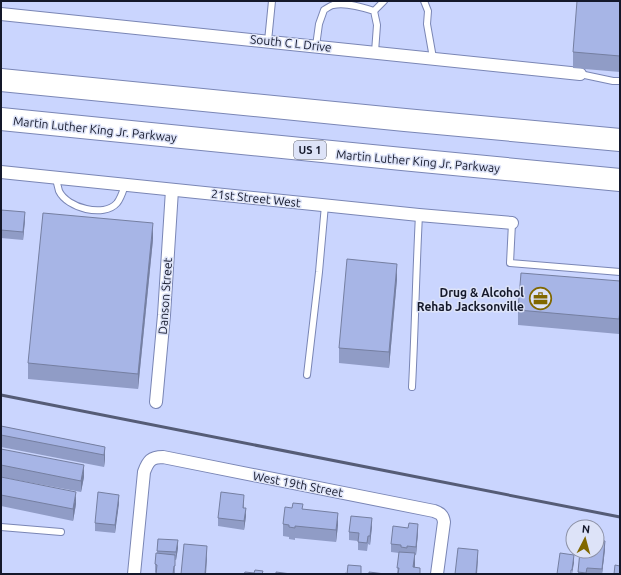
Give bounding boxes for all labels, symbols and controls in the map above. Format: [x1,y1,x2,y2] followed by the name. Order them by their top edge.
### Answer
[250,32,332,54] street label: South C L Drive
[13,114,178,144] street label: Martin Luther King Jr. Parkway
[294,141,326,159] road number: US 1
[335,147,501,175] street label: Martin Luther King Jr. Parkway
[211,187,302,209] street label: 21st Street West
[156,257,174,335] street label: Danson Street
[417,286,524,313] place label: Drug & Alcohol Rehab Jacksonville
[527,286,553,312] office icon: Drug & Alcohol Rehab Jacksonville
[252,469,344,499] street label: West 19th Street
[565,519,605,559] north arrow
[581,523,591,535] text: N

